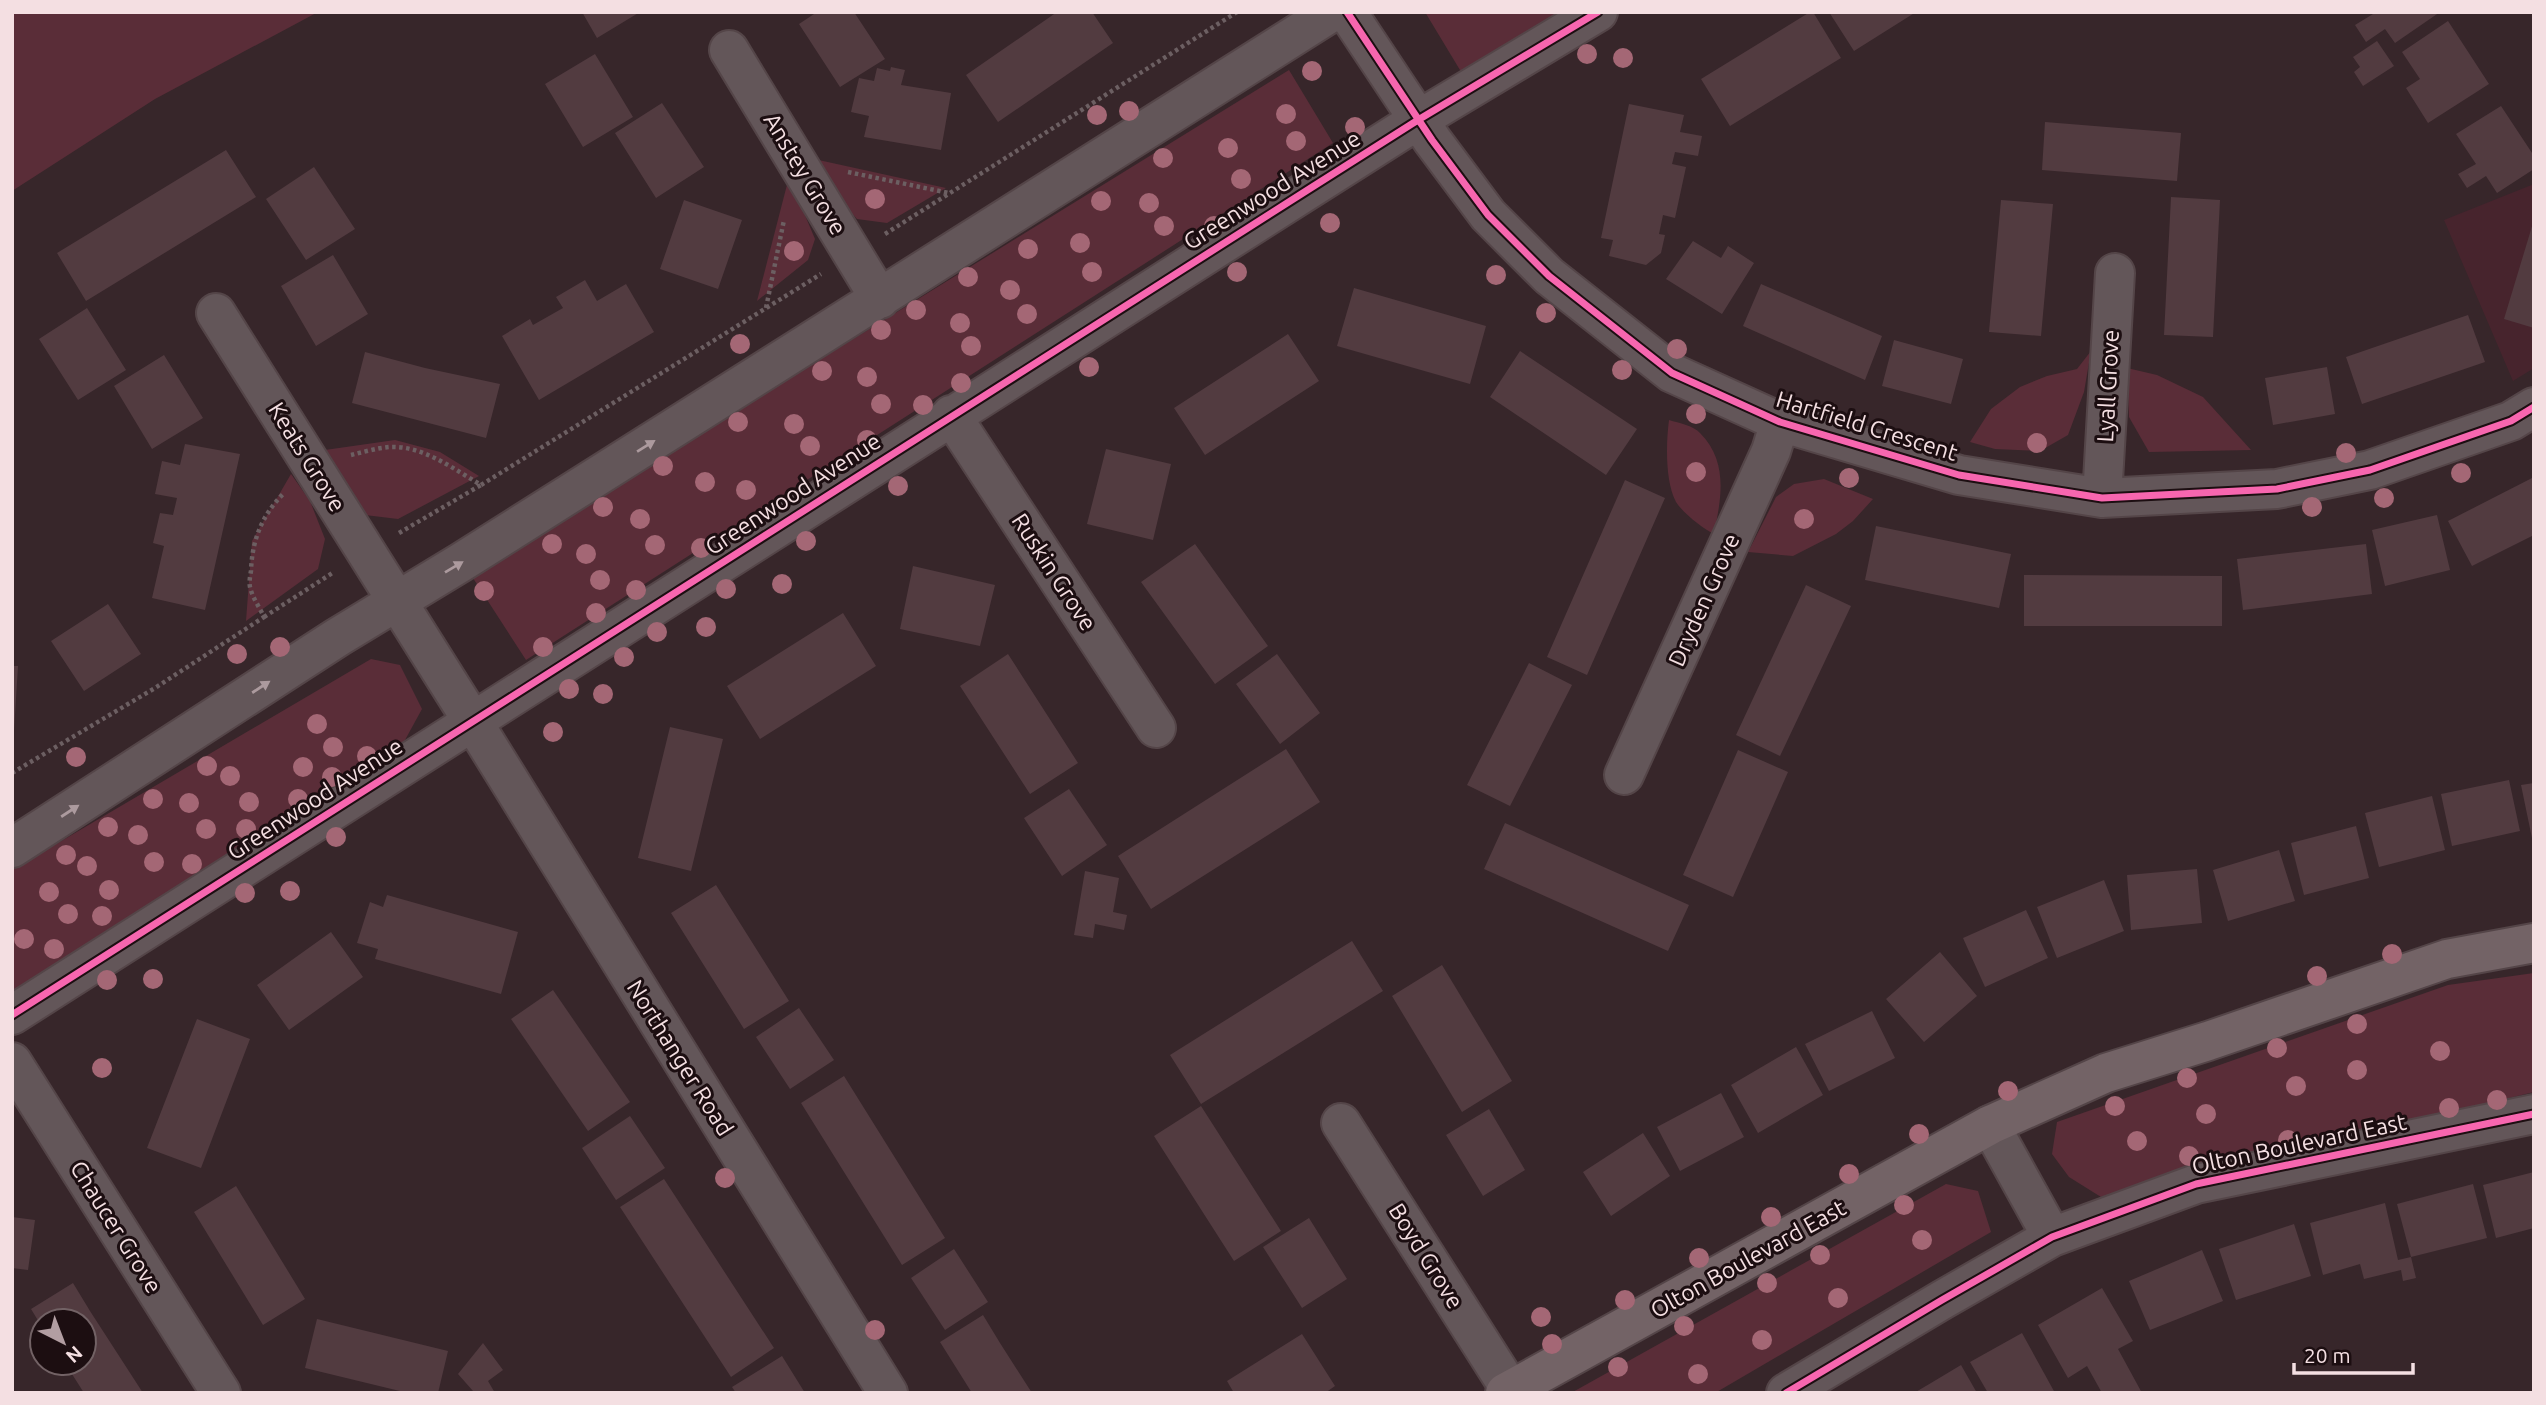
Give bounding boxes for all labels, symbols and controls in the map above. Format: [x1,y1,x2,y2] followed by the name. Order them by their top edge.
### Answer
[759,108,852,239] street label: Anstey Grove
[1179,125,1365,254] street label: Greenwood Avenue
[2092,329,2123,443] street label: Lyall Grove
[1773,386,1961,465] street label: Hartfield Crescent
[264,398,351,516] street label: Keats Grove
[701,428,885,559] street label: Greenwood Avenue
[637,439,656,452] one-way arrow
[1007,509,1101,635] street label: Ruskin Grove
[1663,530,1744,670] street label: Dryden Grove
[444,561,463,573] one-way arrow
[251,681,270,694] one-way arrow
[223,733,407,864] street label: Greenwood Avenue
[60,805,79,818] one-way arrow
[622,975,738,1140] street label: Northanger Road
[2189,1109,2409,1178] street label: Olton Boulevard East
[66,1156,167,1297] street label: Chaucer Grove
[1646,1195,1850,1323] street label: Olton Boulevard East
[1384,1199,1469,1313] street label: Boyd Grove
[28,1307,98,1377] north arrow
[2294,1332,2413,1376] scale bar
[62,1342,87,1368] text: N
[2304,1343,2351,1367] text: 20 m

